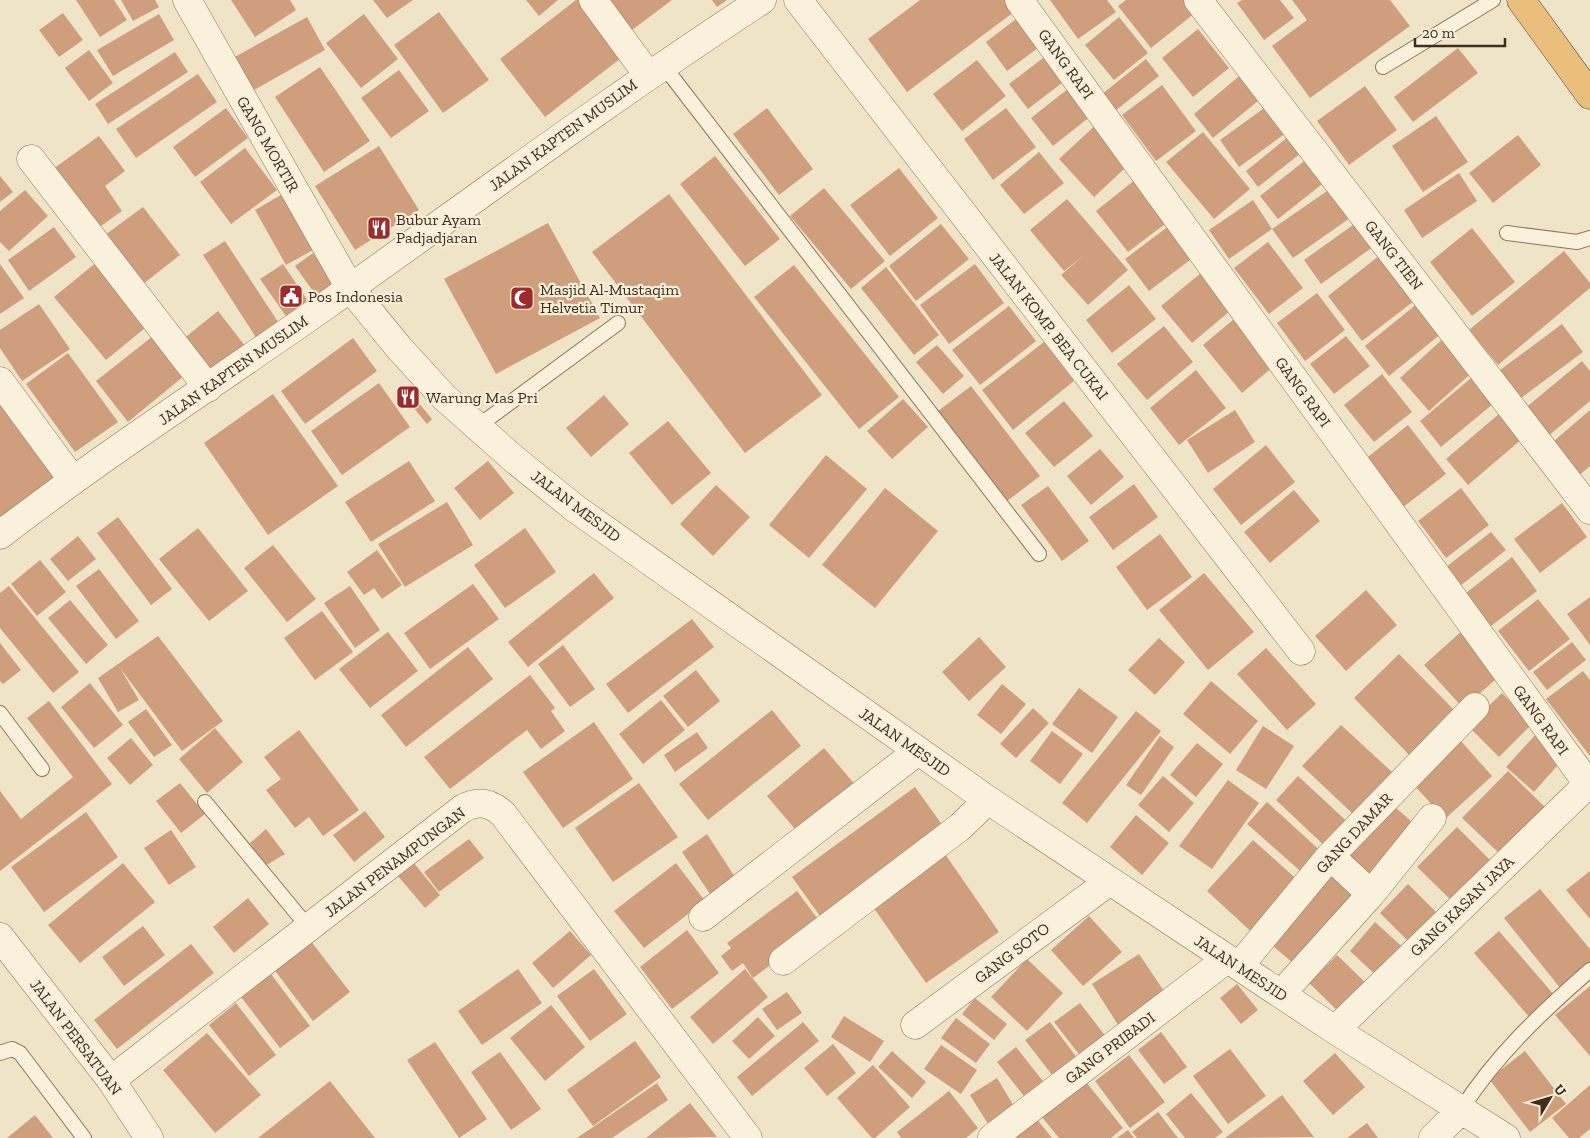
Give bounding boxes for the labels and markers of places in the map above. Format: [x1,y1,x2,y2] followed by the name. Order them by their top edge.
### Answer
[396,210,481,247] place label: Bubur Ayam Padjadjaran
[366,215,392,241] restaurant icon: Bubur Ayam Padjadjaran
[540,280,679,317] place label: Masjid Al-Mustaqim Helvetia Timur
[278,283,304,309] public building icon: Pos Indonesia
[509,285,535,311] mosque icon: Masjid Al-Mustaqim Helvetia Timur
[308,287,403,306] place label: Pos Indonesia
[395,384,421,410] restaurant icon: Warung Mas Pri
[426,388,538,407] place label: Warung Mas Pri

